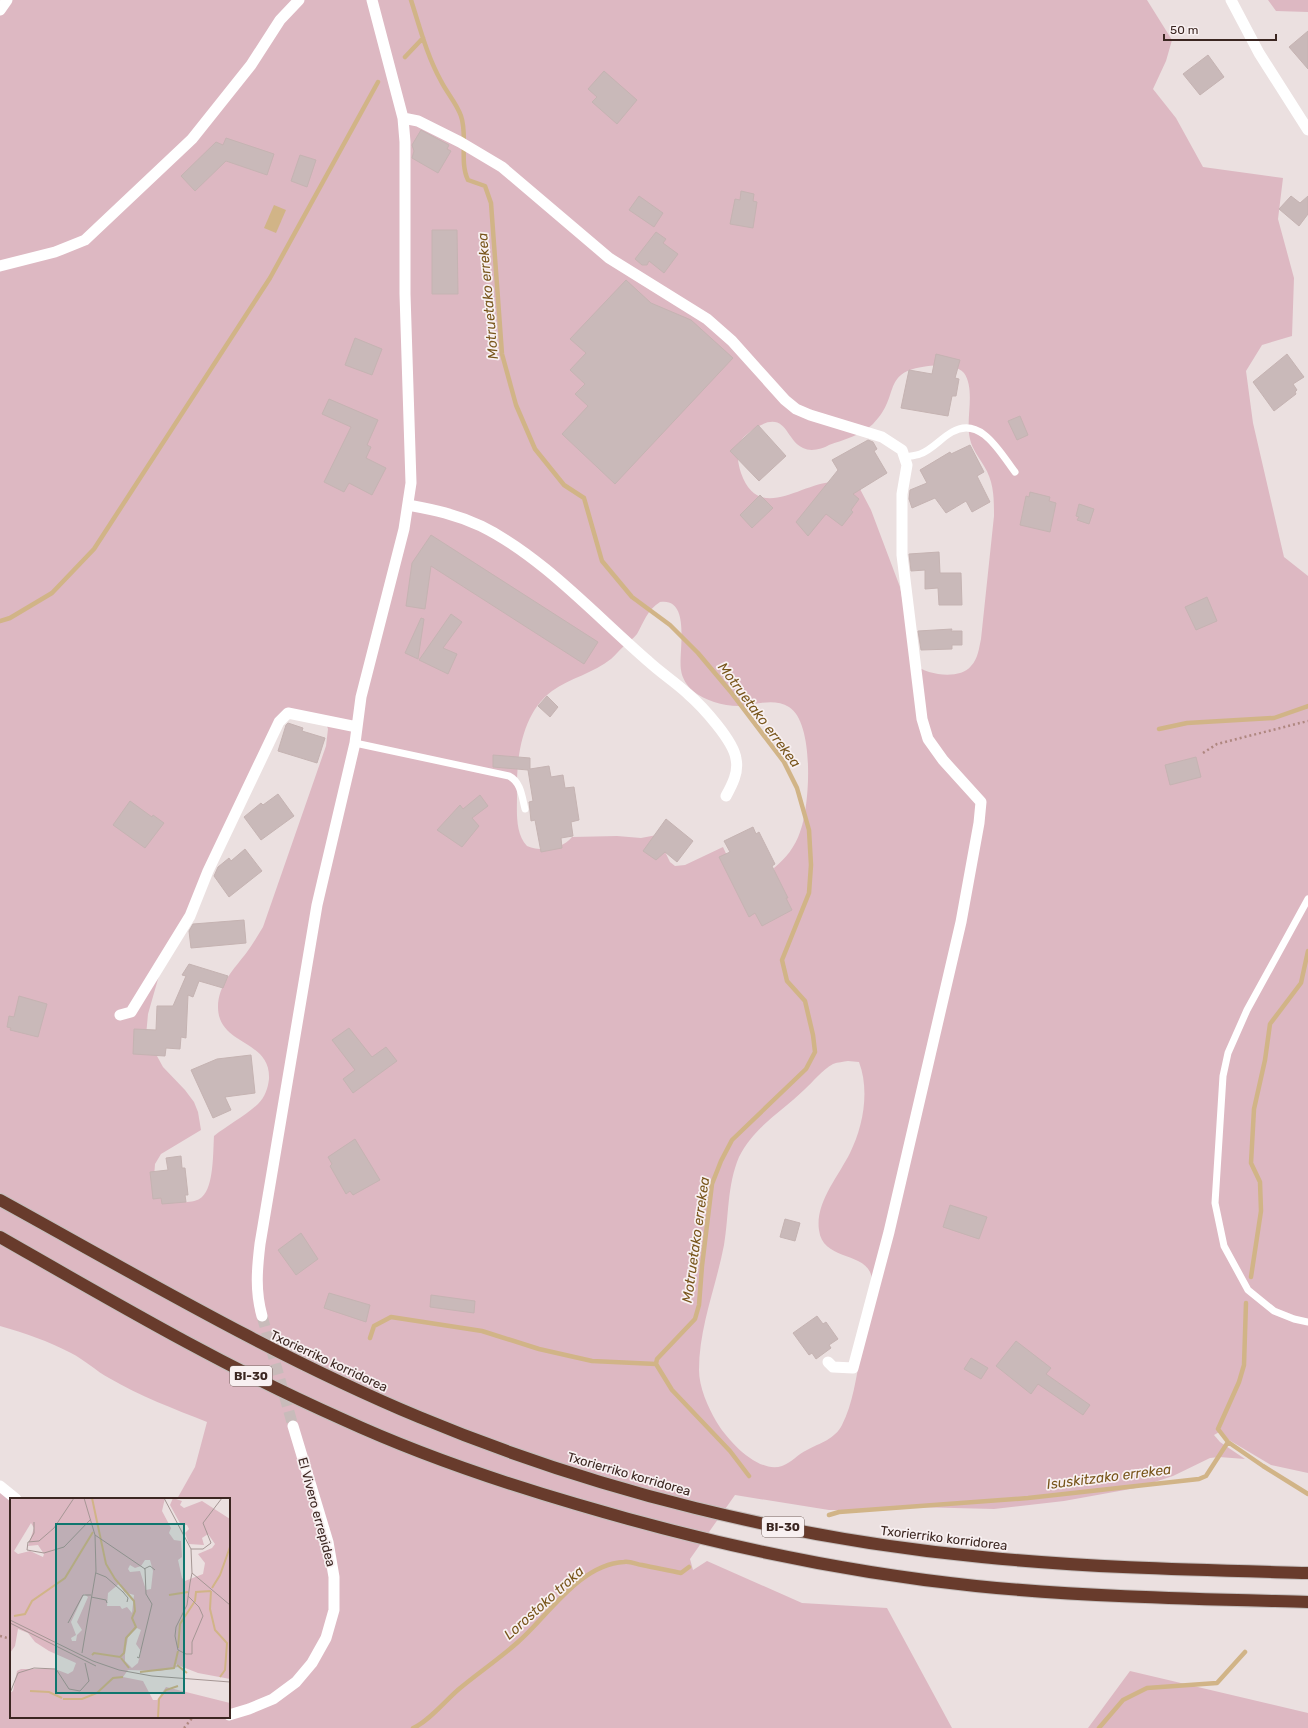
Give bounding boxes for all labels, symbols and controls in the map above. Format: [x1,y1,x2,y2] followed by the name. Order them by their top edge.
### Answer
[1164,16,1276,42] scale bar
[1170,23,1198,37] text: 50 m
[474,232,502,360] water label: Motruetako errekea
[714,659,804,771] water label: Motruetako errekea
[679,1176,713,1304] water label: Motruetako errekea
[268,1327,390,1395] street label: Txorierriko korridorea
[230,1366,272,1386] road number: BI-30
[566,1449,692,1499] street label: Txorierriko korridorea
[295,1456,339,1568] street label: El Vivero errepidea
[1046,1461,1172,1493] water label: Isuskitzako errekea
[10,1498,230,1718] inset map
[762,1517,804,1537] road number: BI-30
[880,1523,1008,1553] street label: Txorierriko korridorea
[501,1563,587,1643] water label: Lorostoko troka

